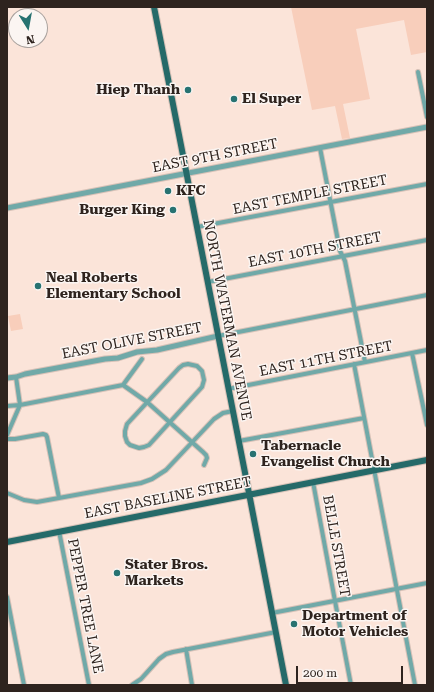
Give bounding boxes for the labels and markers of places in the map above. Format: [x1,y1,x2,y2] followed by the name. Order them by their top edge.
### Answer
[96,82,180,98] place label: Hiep Thanh
[183,85,193,95] marker: Hiep Thanh
[242,91,301,107] place label: El Super
[229,94,239,104] marker: El Super
[176,183,205,199] place label: KFC
[163,186,173,196] marker: KFC
[79,202,165,218] place label: Burger King
[168,205,178,215] marker: Burger King
[46,270,181,302] place label: Neal Roberts Elementary School
[33,281,43,291] marker: Neal Roberts Elementary School
[261,438,390,470] place label: Tabernacle Evangelist Church
[248,449,258,459] marker: Tabernacle Evangelist Church
[125,557,208,590] place label: Stater Bros. Markets
[112,568,122,578] marker: Stater Bros. Markets
[302,608,408,640] place label: Department of Motor Vehicles
[289,619,299,629] marker: Department of Motor Vehicles

